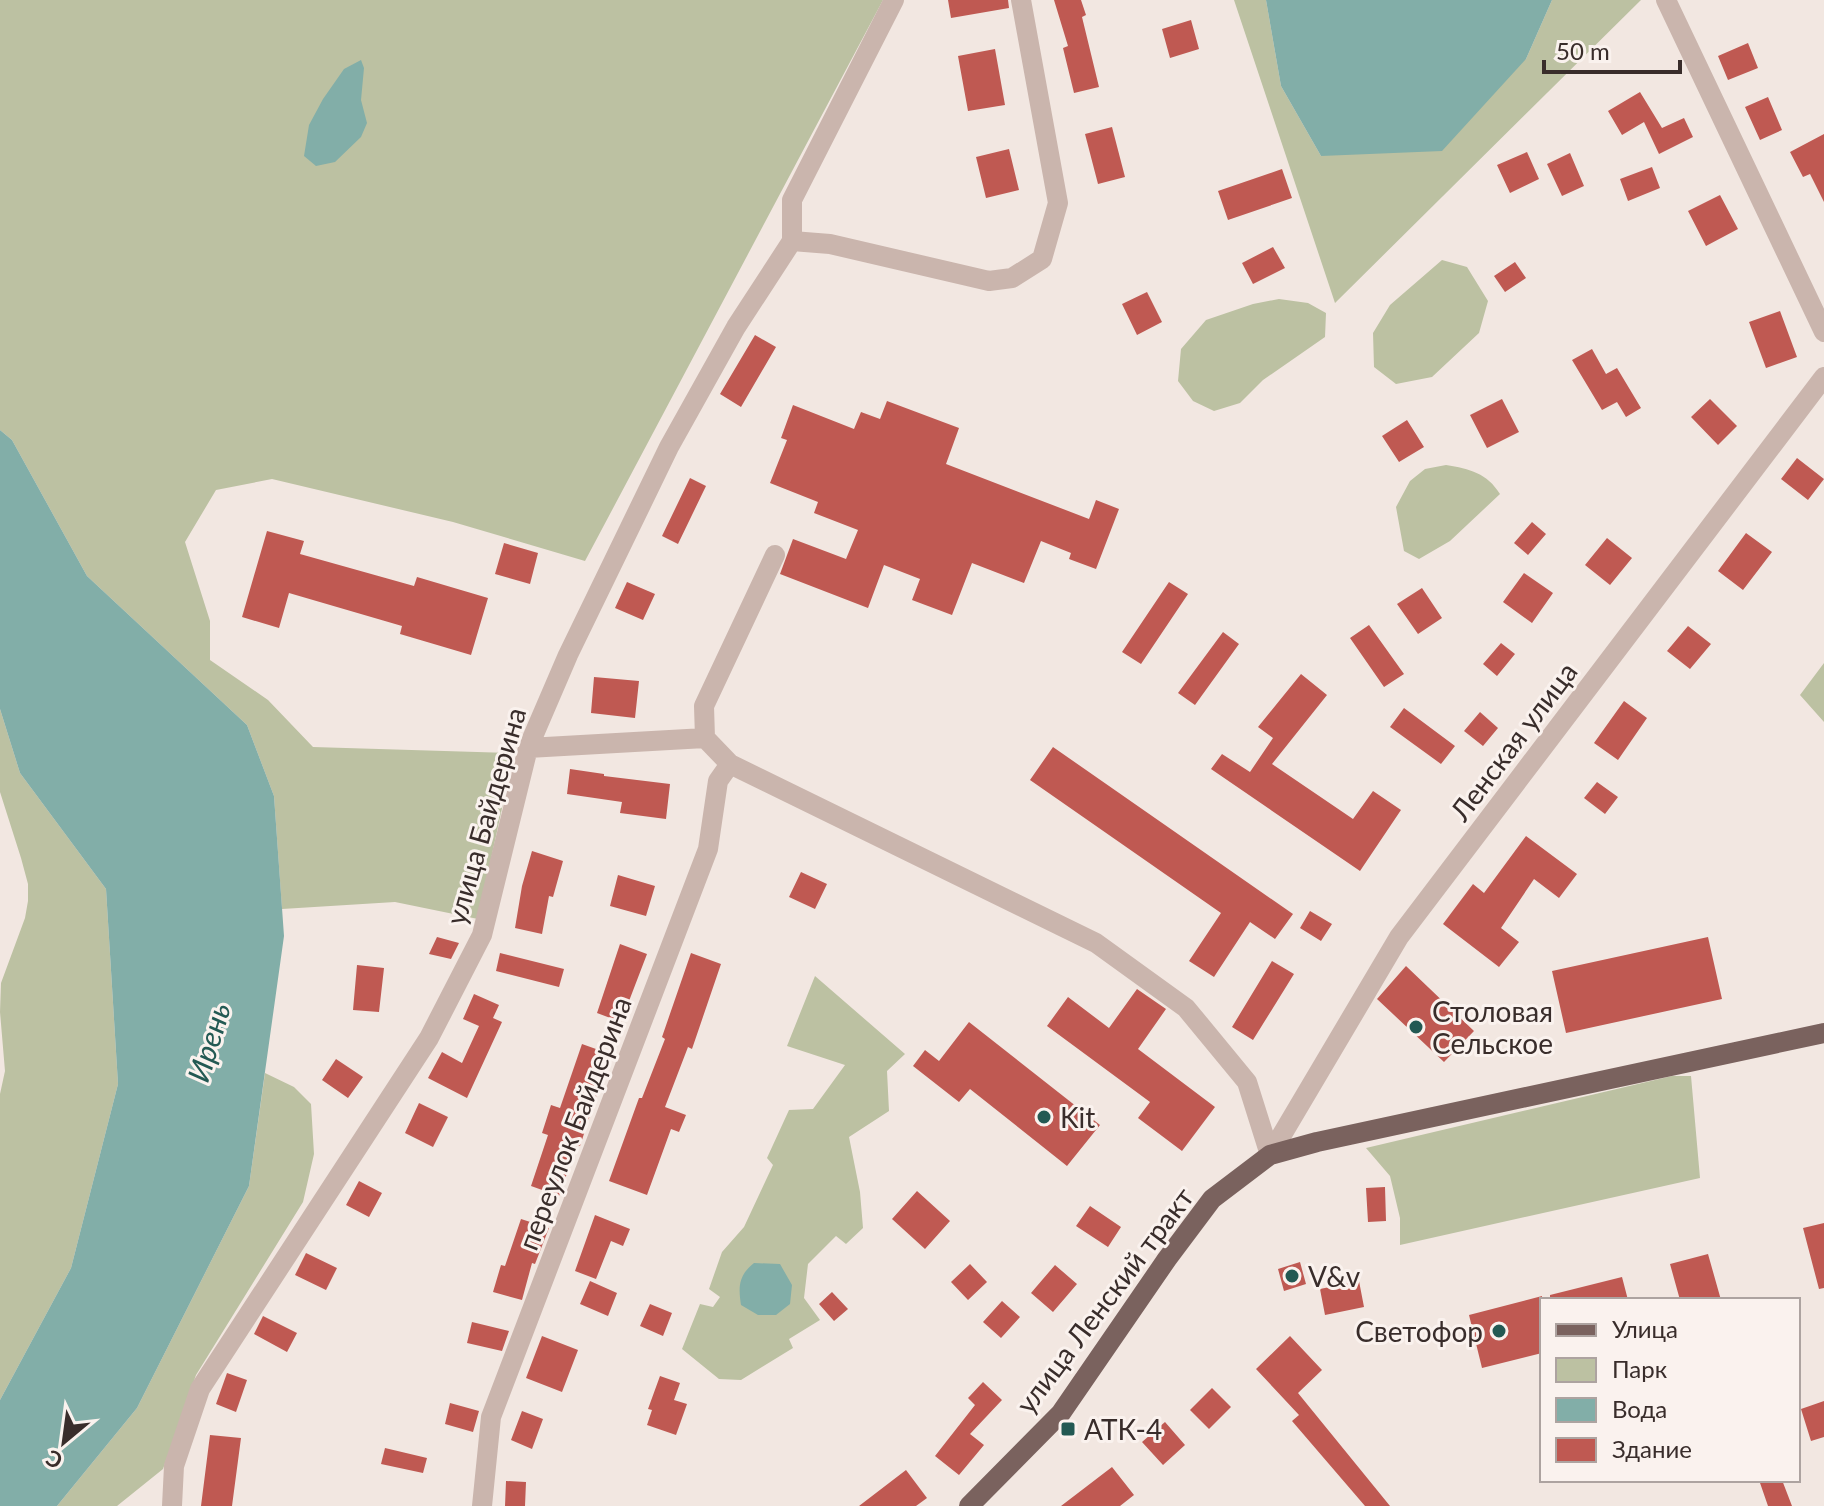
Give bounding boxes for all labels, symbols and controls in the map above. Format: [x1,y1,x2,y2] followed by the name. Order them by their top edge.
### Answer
[1544,24,1680,74] scale bar
[1556,36,1610,65] text: 50 m
[1442,655,1584,828] street label: Ленская улица
[438,704,532,928] street label: улица Байдерина
[510,992,638,1254] street label: переулок Байдерина
[1432,994,1553,1060] place label: Столовая Сельское
[179,998,237,1086] water label: Ирень
[1407,1018,1425,1036] marker: Столовая Сельское
[1060,1100,1095,1134] place label: Kit
[1035,1108,1053,1126] marker: Kit
[1008,1180,1200,1420] street label: улица Ленский тракт
[1308,1259,1361,1293] place label: V&v
[1283,1267,1301,1285] marker: V&v
[1540,1298,1800,1482] legend
[1355,1314,1483,1348] place label: Светофор
[1612,1314,1678,1343] text: Улица
[1490,1322,1508,1340] marker: Светофор
[1612,1354,1668,1383] text: Парк
[1612,1394,1667,1423] text: Вода
[24,1402,104,1482] north arrow
[1084,1412,1162,1446] place label: АТК-4
[1059,1420,1077,1438] marker: АТК-4
[1612,1434,1692,1463] text: Здание
[41,1444,67,1475] text: С

